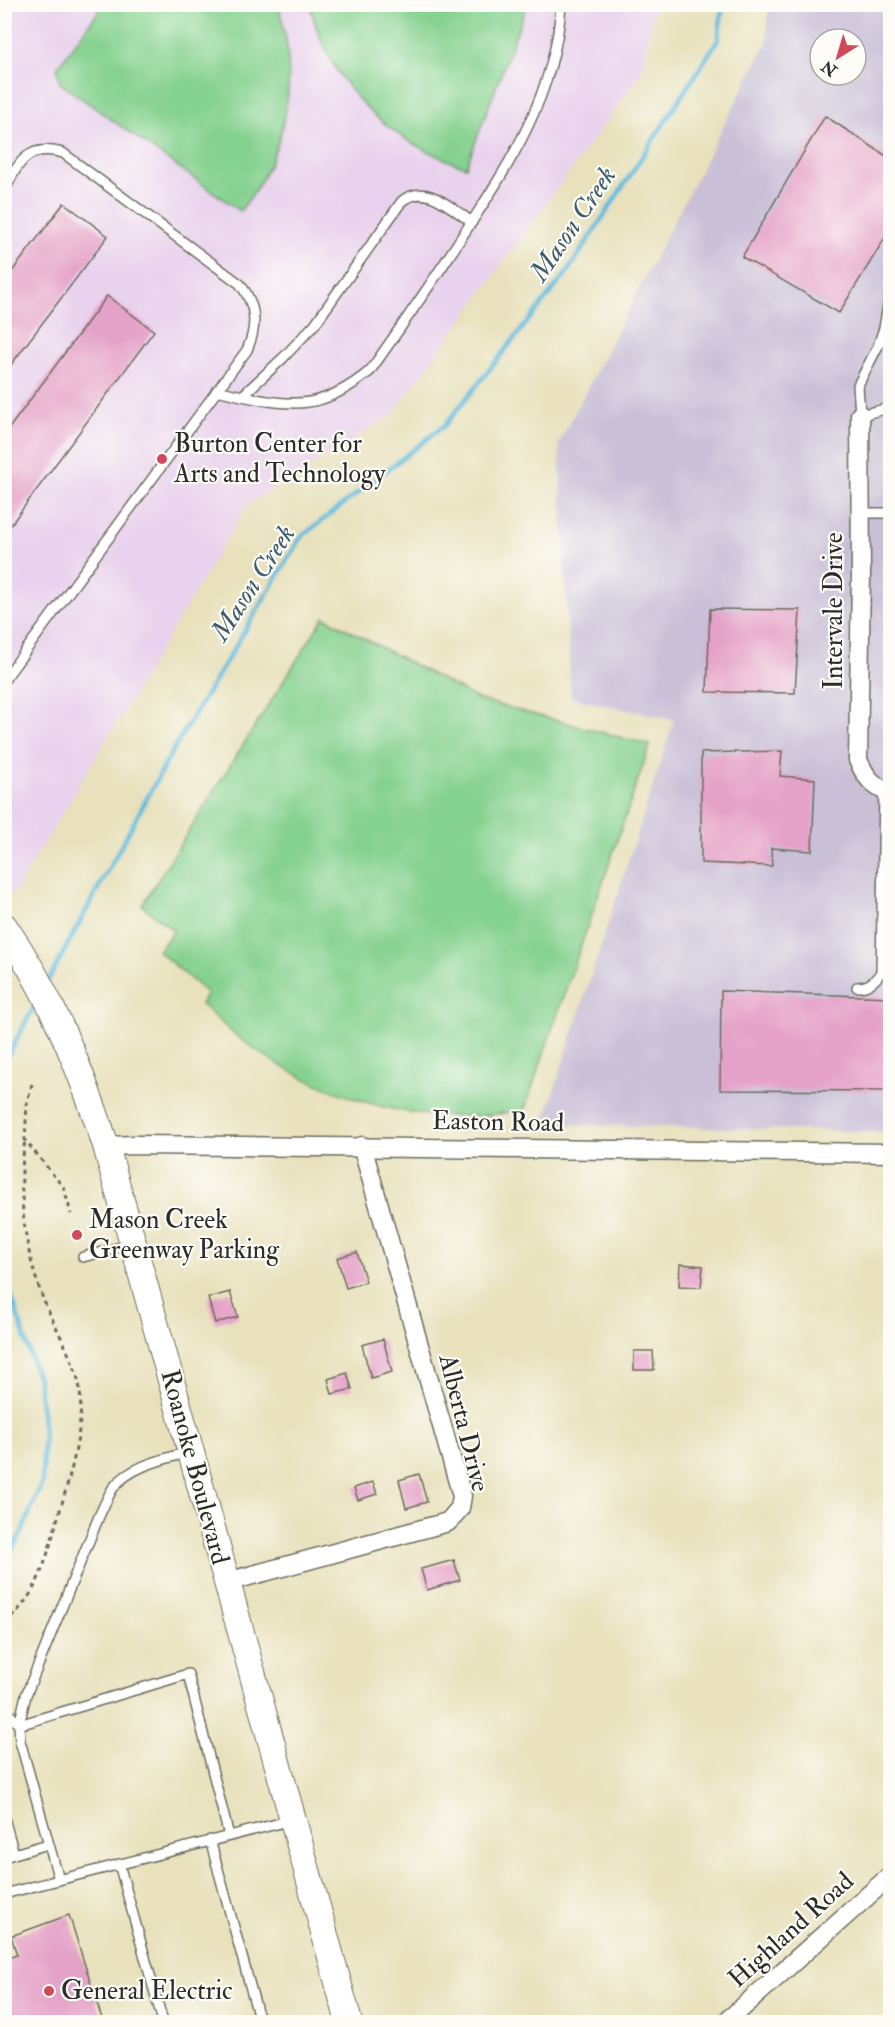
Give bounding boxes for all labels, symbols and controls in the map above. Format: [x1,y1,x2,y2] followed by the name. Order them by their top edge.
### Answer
[808,27,868,87] north arrow
[817,55,842,81] text: N
[522,160,623,289] water label: Mason Creek
[173,428,386,490] place label: Burton Center for Arts and Technology
[155,452,169,466] marker: Burton Center for Arts and Technology
[202,519,303,649] water label: Mason Creek
[818,532,850,690] street label: Intervale Drive
[432,1105,565,1139] street label: Easton Road
[89,1204,280,1266] place label: Mason Creek Greenway Parking
[70,1228,84,1242] marker: Mason Creek Greenway Parking
[431,1350,497,1495] street label: Alberta Drive
[154,1366,236,1568] street label: Roanoke Boulevard
[722,1865,861,1995] street label: Highland Road
[61,1975,233,2007] place label: General Electric
[42,1984,56,1998] marker: General Electric

